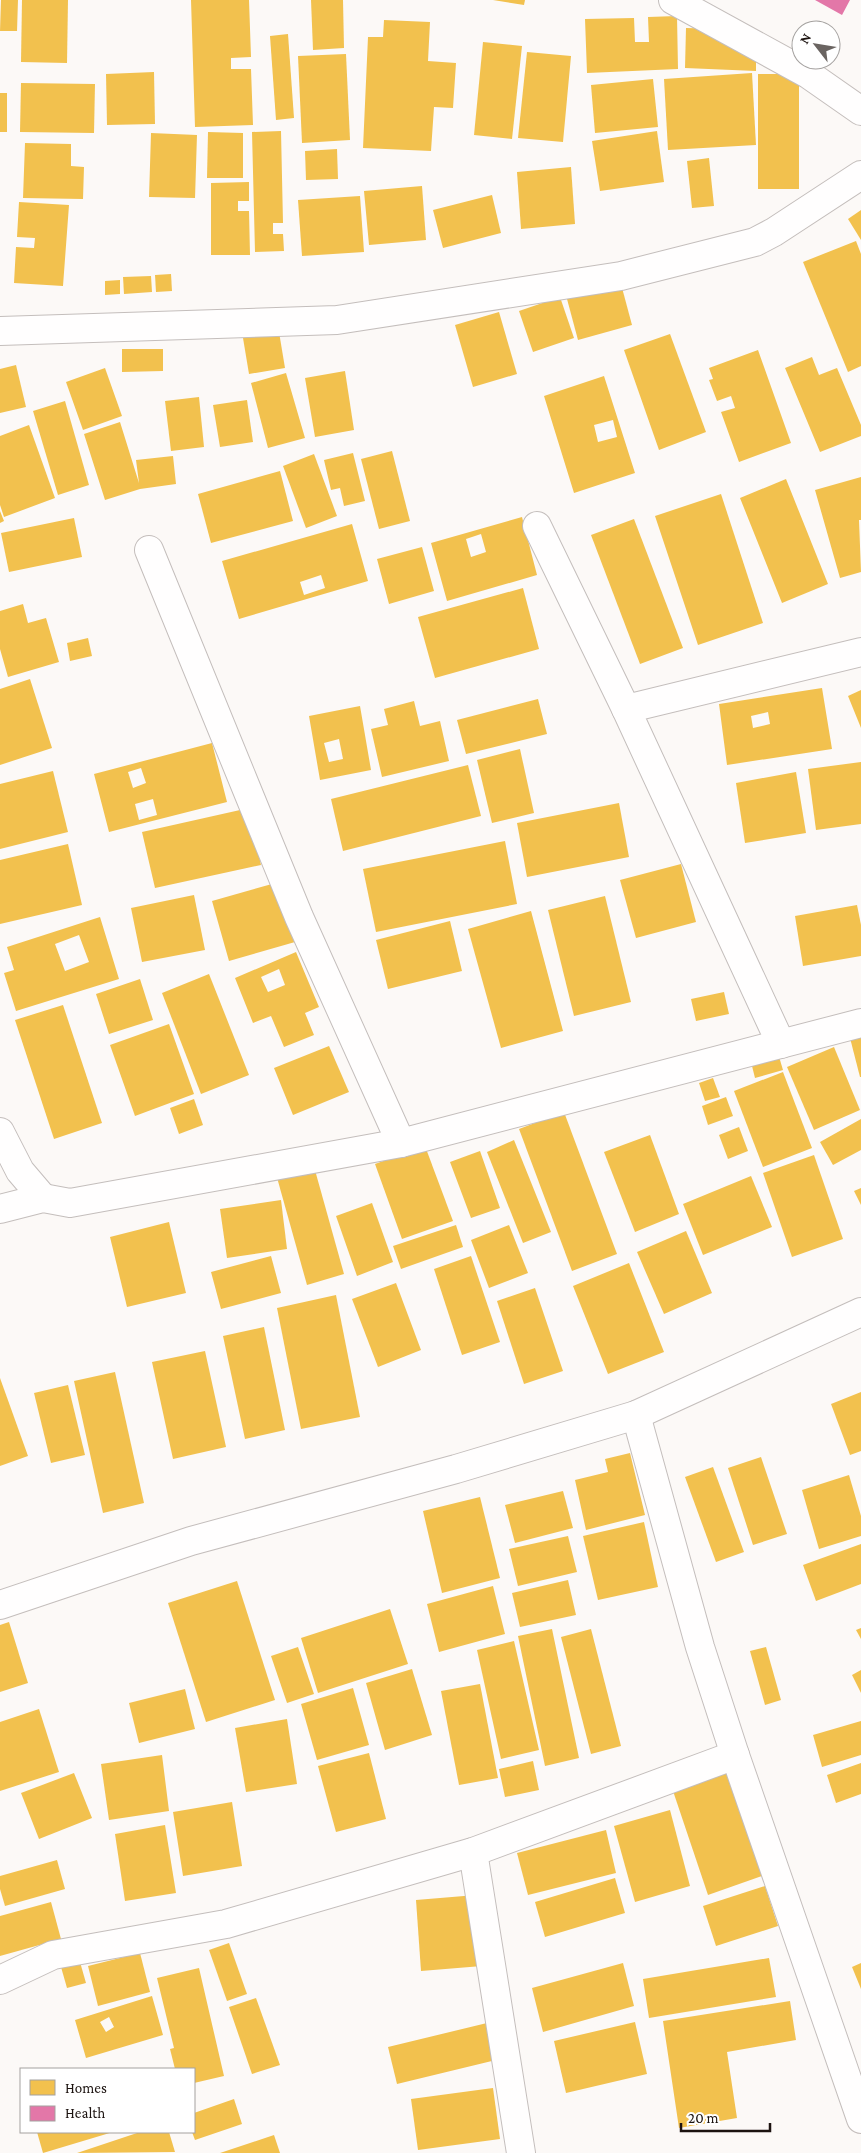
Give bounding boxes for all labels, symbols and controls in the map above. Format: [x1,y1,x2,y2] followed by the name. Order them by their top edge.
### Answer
[791,20,841,70] north arrow
[796,30,814,47] text: N
[20,2068,195,2133] legend
[65,2080,107,2096] text: Homes
[681,2100,770,2132] scale bar
[65,2105,105,2121] text: Health
[688,2110,719,2126] text: 20 m

